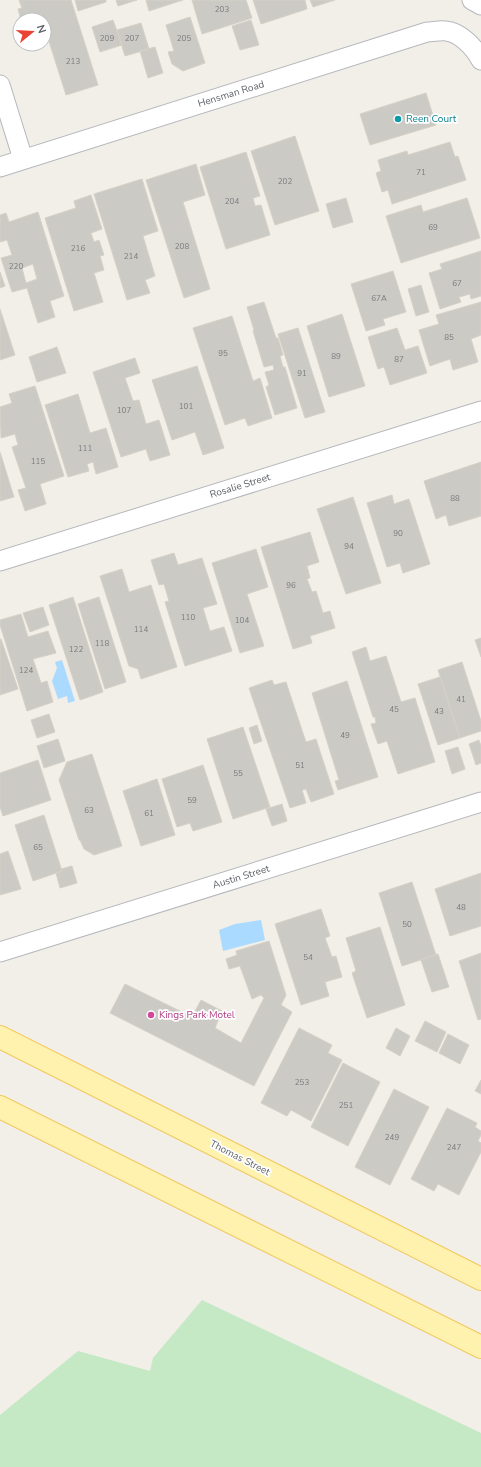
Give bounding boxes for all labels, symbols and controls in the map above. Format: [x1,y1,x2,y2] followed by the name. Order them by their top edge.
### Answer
[215,4,229,15] house number: 203
[12,12,52,52] north arrow
[33,23,49,35] text: N
[100,33,114,44] house number: 209
[125,33,139,44] house number: 207
[177,33,191,44] house number: 205
[66,56,80,67] house number: 213
[196,77,266,111] street label: Hensman Road
[406,112,457,126] place label: Reen Court
[393,114,403,124] marker: Reen Court
[416,167,426,178] house number: 71
[278,176,292,187] house number: 202
[225,196,239,207] house number: 204
[428,222,438,233] house number: 69
[175,241,189,252] house number: 208
[71,243,85,254] house number: 216
[124,251,138,262] house number: 214
[9,261,23,272] house number: 220
[452,278,462,289] house number: 67
[371,293,387,304] house number: 67A
[444,332,454,343] house number: 85
[218,348,228,359] house number: 95
[331,351,341,362] house number: 89
[394,354,404,365] house number: 87
[297,368,307,379] house number: 91
[179,401,193,412] house number: 101
[117,405,131,416] house number: 107
[78,443,92,454] house number: 111
[31,456,45,467] house number: 115
[208,470,273,502] street label: Rosalie Street
[450,493,460,504] house number: 88
[393,528,403,539] house number: 90
[344,541,354,552] house number: 94
[286,580,296,591] house number: 96
[181,612,195,623] house number: 110
[235,615,249,626] house number: 104
[134,624,148,635] house number: 114
[95,638,109,649] house number: 118
[69,644,83,655] house number: 122
[19,665,33,676] house number: 124
[456,694,466,705] house number: 41
[389,704,399,715] house number: 45
[434,706,444,717] house number: 43
[340,730,350,741] house number: 49
[295,760,305,771] house number: 51
[233,768,243,779] house number: 55
[187,795,197,806] house number: 59
[84,805,94,816] house number: 63
[144,808,154,819] house number: 61
[33,842,43,853] house number: 65
[211,862,272,892] street label: Austin Street
[456,902,466,913] house number: 48
[402,919,412,930] house number: 50
[303,952,313,963] house number: 54
[159,1008,235,1022] place label: Kings Park Motel
[146,1010,156,1020] marker: Kings Park Motel
[295,1077,309,1088] house number: 253
[339,1100,353,1111] house number: 251
[385,1132,399,1143] house number: 249
[208,1137,273,1179] street label: Thomas Street
[447,1142,461,1153] house number: 247

